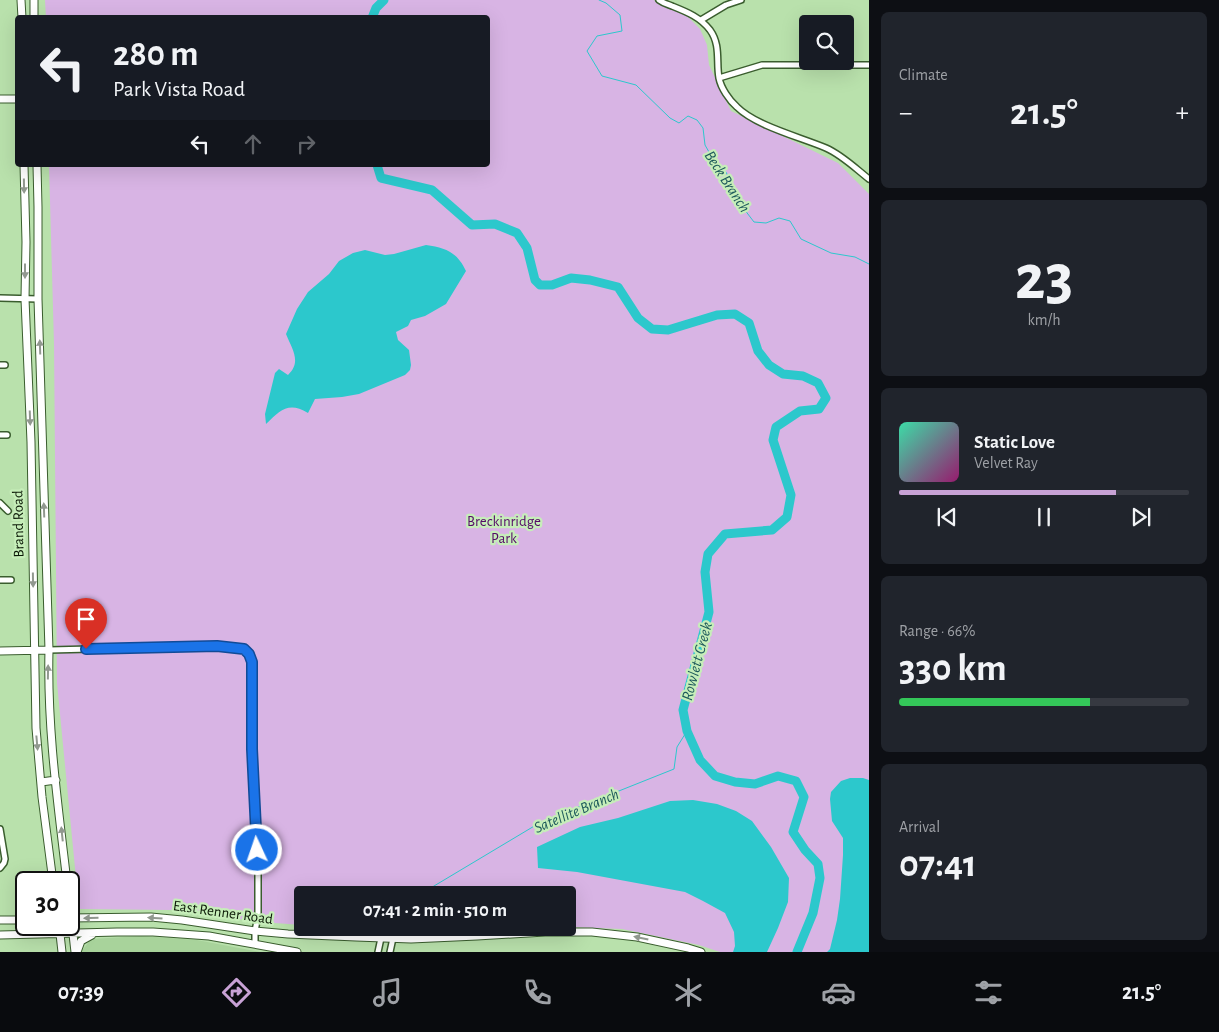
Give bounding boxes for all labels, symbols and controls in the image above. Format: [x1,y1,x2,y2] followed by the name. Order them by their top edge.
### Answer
[799,15,854,70] map controls
[799,15,854,70] button: search
[30,35,95,100] icon: left
[113,37,199,72] text: 280 m
[899,67,948,83] text: Climate
[113,78,245,100] text: Park Vista Road
[1010,94,1078,132] text: 21.5°
[899,99,912,127] text: −
[1176,99,1189,127] text: +
[186,130,214,158] icon: left
[239,130,267,158] icon: ahead
[292,130,320,158] icon: right
[701,148,753,215] water label: Beck Branch
[21,179,29,195] one-way arrow
[1015,246,1073,311] text: 23
[21,263,29,279] one-way arrow
[1027,312,1061,328] text: km/h
[35,339,43,355] one-way arrow
[26,410,34,426] one-way arrow
[974,433,1055,452] text: Static Love
[974,455,1038,471] text: Velvet Ray
[10,490,27,558] street label: Brand Road
[40,502,48,518] one-way arrow
[933,503,961,531] icon: previous
[1030,503,1058,531] icon: pause
[1127,503,1155,531] icon: next
[467,514,541,546] park label: Breckinridge Park
[29,573,37,589] one-way arrow
[65,598,107,649] pin
[72,605,100,633] icon: arrive
[679,620,715,702] water label: Rowlett Creek
[899,623,975,639] text: Range · 66%
[899,650,1007,688] text: 330 km
[44,664,52,680] one-way arrow
[33,735,41,751] one-way arrow
[532,786,621,836] water label: Satellite Branch
[899,819,940,835] text: Arrival
[230,823,282,875] position arrow
[57,826,65,842] one-way arrow
[899,846,977,884] text: 07:41
[15,871,80,936] speed limit sign: 30
[172,898,274,927] street label: East Renner Road
[363,901,507,920] text: 07:41 · 2 min · 510 m
[147,913,163,921] one-way arrow
[83,914,99,922] one-way arrow
[633,934,648,942] one-way arrow
[219,975,254,1010] icon: directions
[370,975,405,1010] icon: music
[520,975,555,1010] icon: phone
[671,975,706,1010] icon: climate
[821,975,856,1010] icon: car
[971,975,1006,1010] icon: filters
[58,981,104,1003] text: 07:39
[1122,981,1161,1003] text: 21.5°

